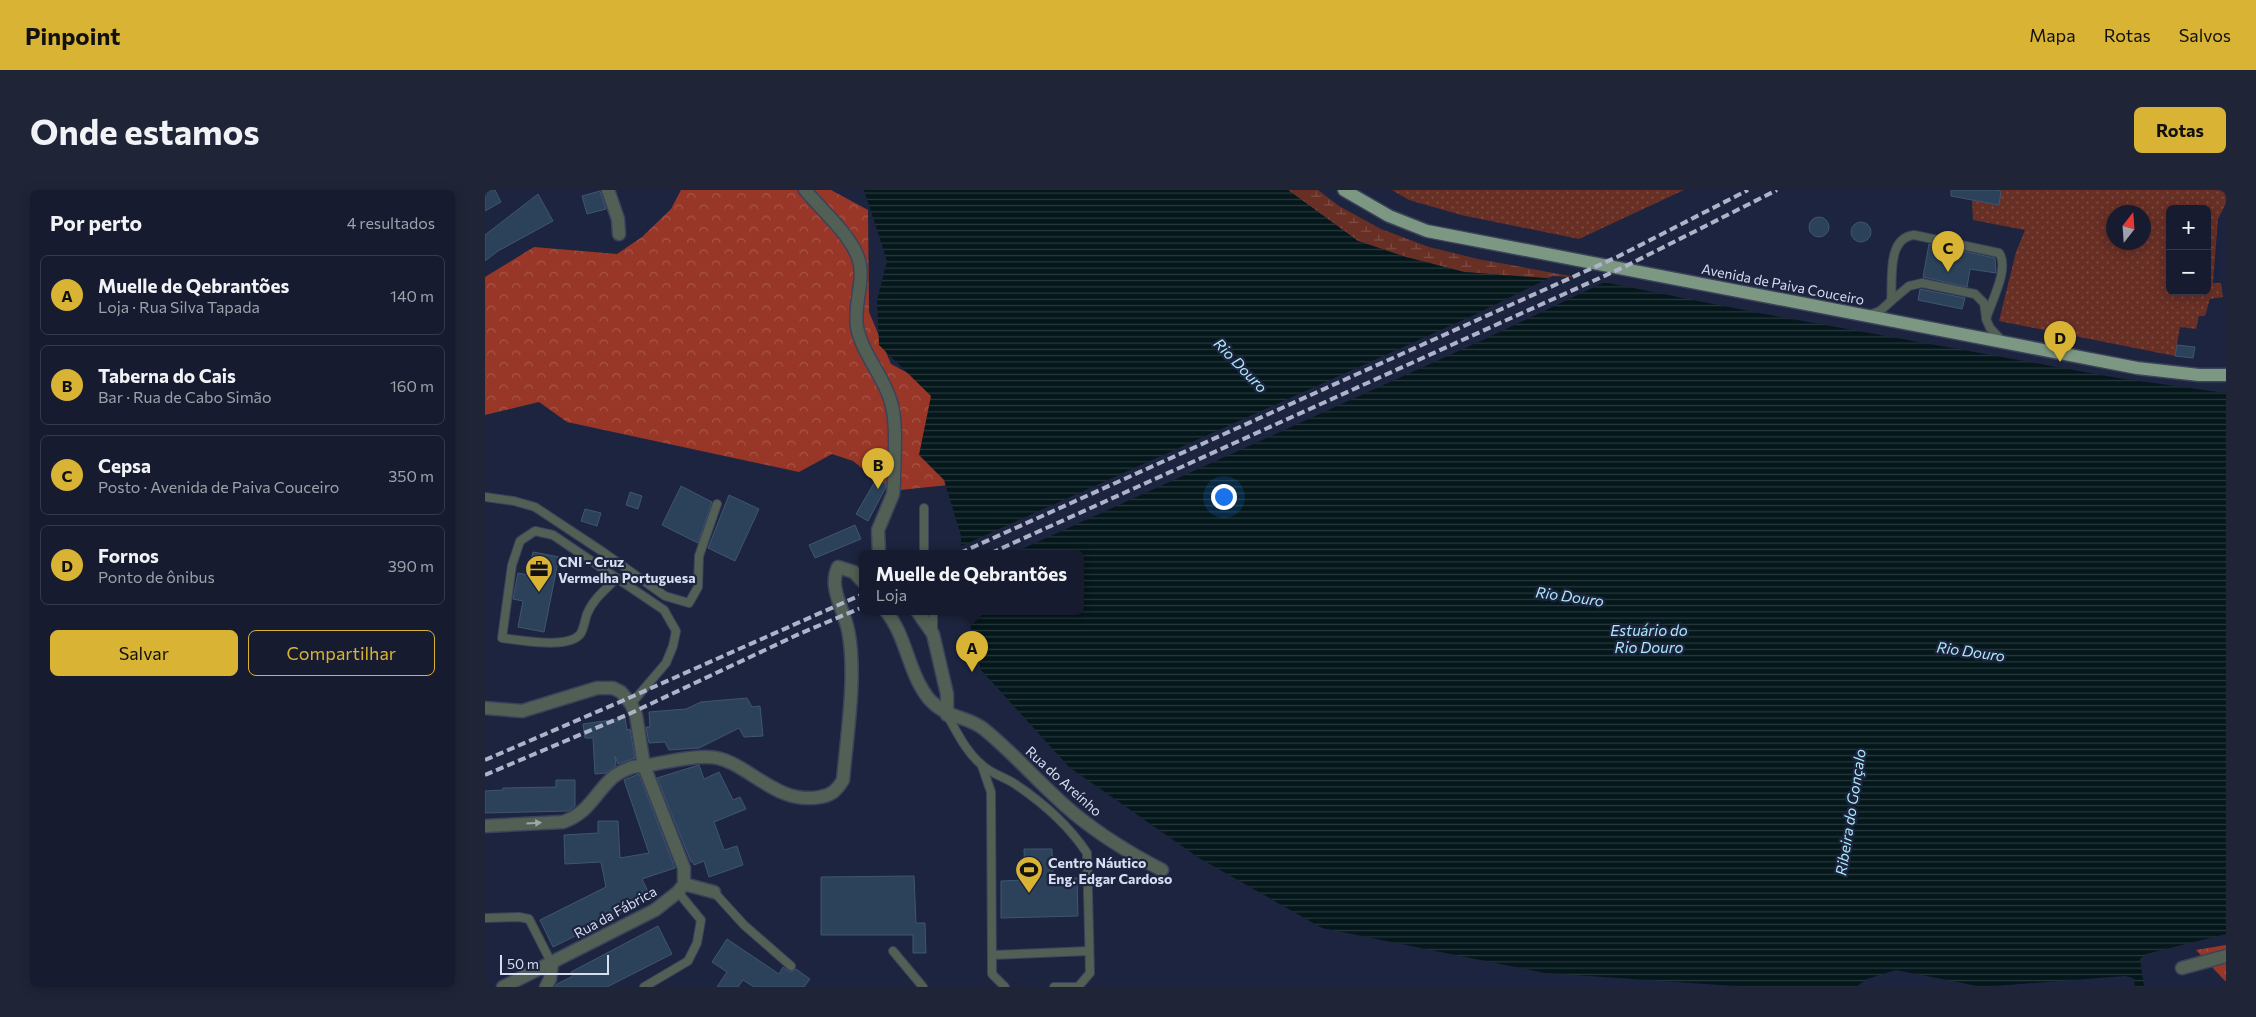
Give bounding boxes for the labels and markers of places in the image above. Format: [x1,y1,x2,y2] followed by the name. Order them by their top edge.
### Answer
[1932,231,1964,272] pin: C
[2044,321,2076,362] pin: D
[862,448,894,489] pin: B
[558,553,696,586] place label: CNI - Cruz Vermelha Portuguesa
[524,554,554,593] office icon: CNI - Cruz Vermelha Portuguesa
[956,631,988,672] pin: A
[1048,854,1172,887] place label: Centro Náutico Eng. Edgar Cardoso
[1014,855,1044,894] sports icon: Centro Náutico Eng. Edgar Cardoso

